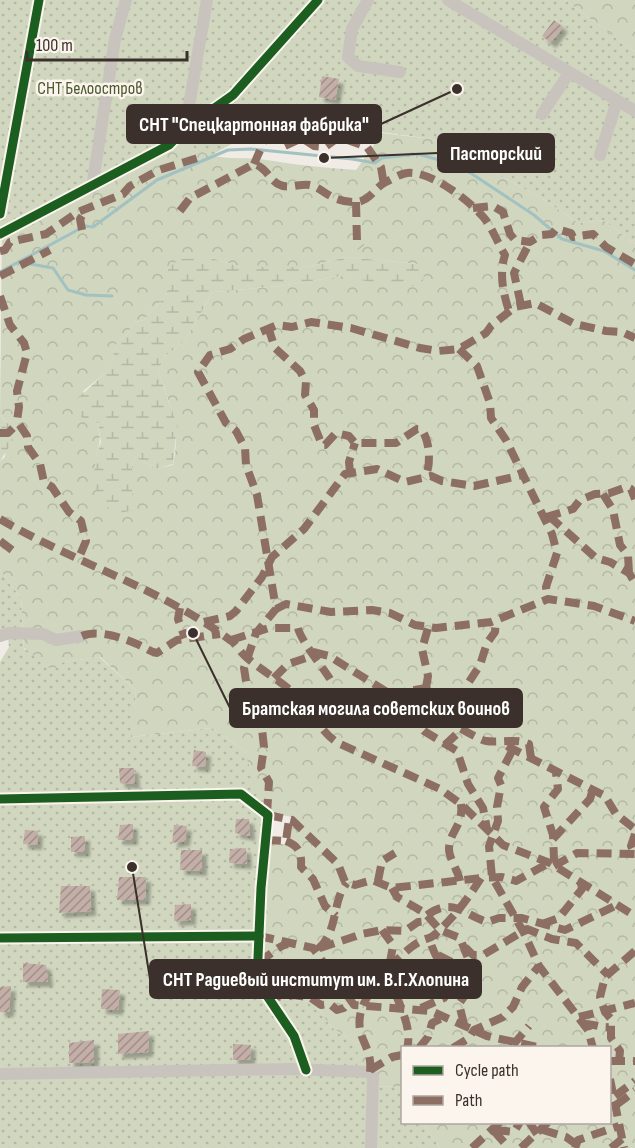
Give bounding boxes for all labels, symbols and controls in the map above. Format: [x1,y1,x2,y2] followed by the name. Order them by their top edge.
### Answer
[27,24,188,62] scale bar
[36,35,73,56] text: 100 m
[37,78,143,99] park label: СНТ Белоостров
[127,105,381,143] callout: СНТ "Спецкартонная фабрика"
[139,113,369,137] text: СНТ "Спецкартонная фабрика"
[438,134,554,172] callout: Пасторский
[450,142,542,166] text: Пасторский
[230,689,522,727] callout: Братская могила советских воинов
[242,697,510,721] text: Братская могила советских воинов
[150,960,481,998] callout: СНТ Радиевый институт им. В.Г.Хлопина
[163,968,469,992] text: СНТ Радиевый институт им. В.Г.Хлопина
[401,1046,611,1124] legend
[455,1060,519,1081] text: Cycle path
[455,1090,483,1111] text: Path

